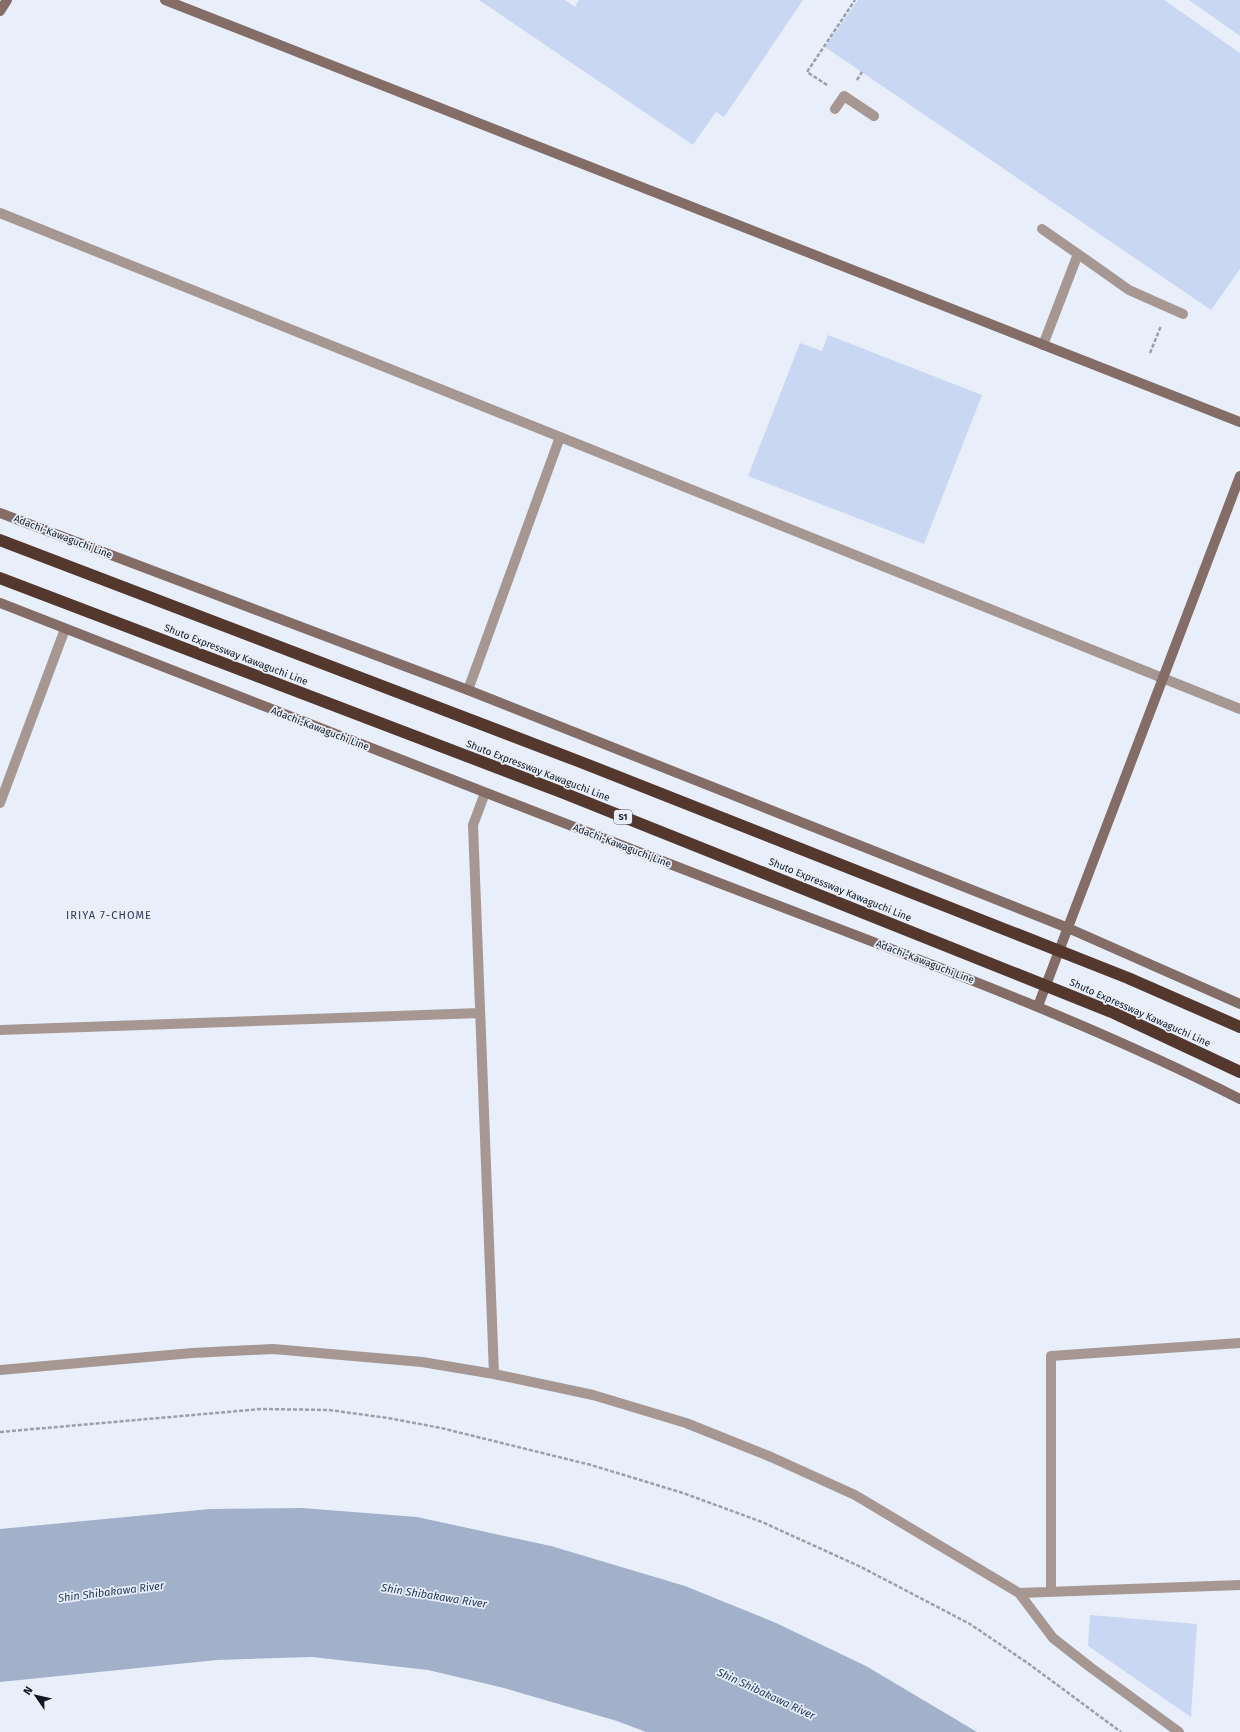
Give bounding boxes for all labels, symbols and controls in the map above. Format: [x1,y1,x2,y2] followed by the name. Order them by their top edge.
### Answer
[12,513,114,561] street label: Adachi-Kawaguchi Line
[162,622,310,688] street label: Shuto Expressway Kawaguchi Line
[269,705,371,753] street label: Adachi-Kawaguchi Line
[464,738,612,804] street label: Shuto Expressway Kawaguchi Line
[614,810,632,824] road number: S1
[571,822,673,870] street label: Adachi-Kawaguchi Line
[767,856,913,924] street label: Shuto Expressway Kawaguchi Line
[66,909,152,922] district label: IRIYA 7-CHOME
[874,938,976,986] street label: Adachi-Kawaguchi Line
[1068,976,1212,1050] street label: Shuto Expressway Kawaguchi Line
[56,1579,166,1605] water label: Shin Shibakawa River
[379,1581,488,1611] water label: Shin Shibakawa River
[714,1665,818,1723] water label: Shin Shibakawa River
[16,1676,56,1716] north arrow
[21,1684,36,1697] text: N

